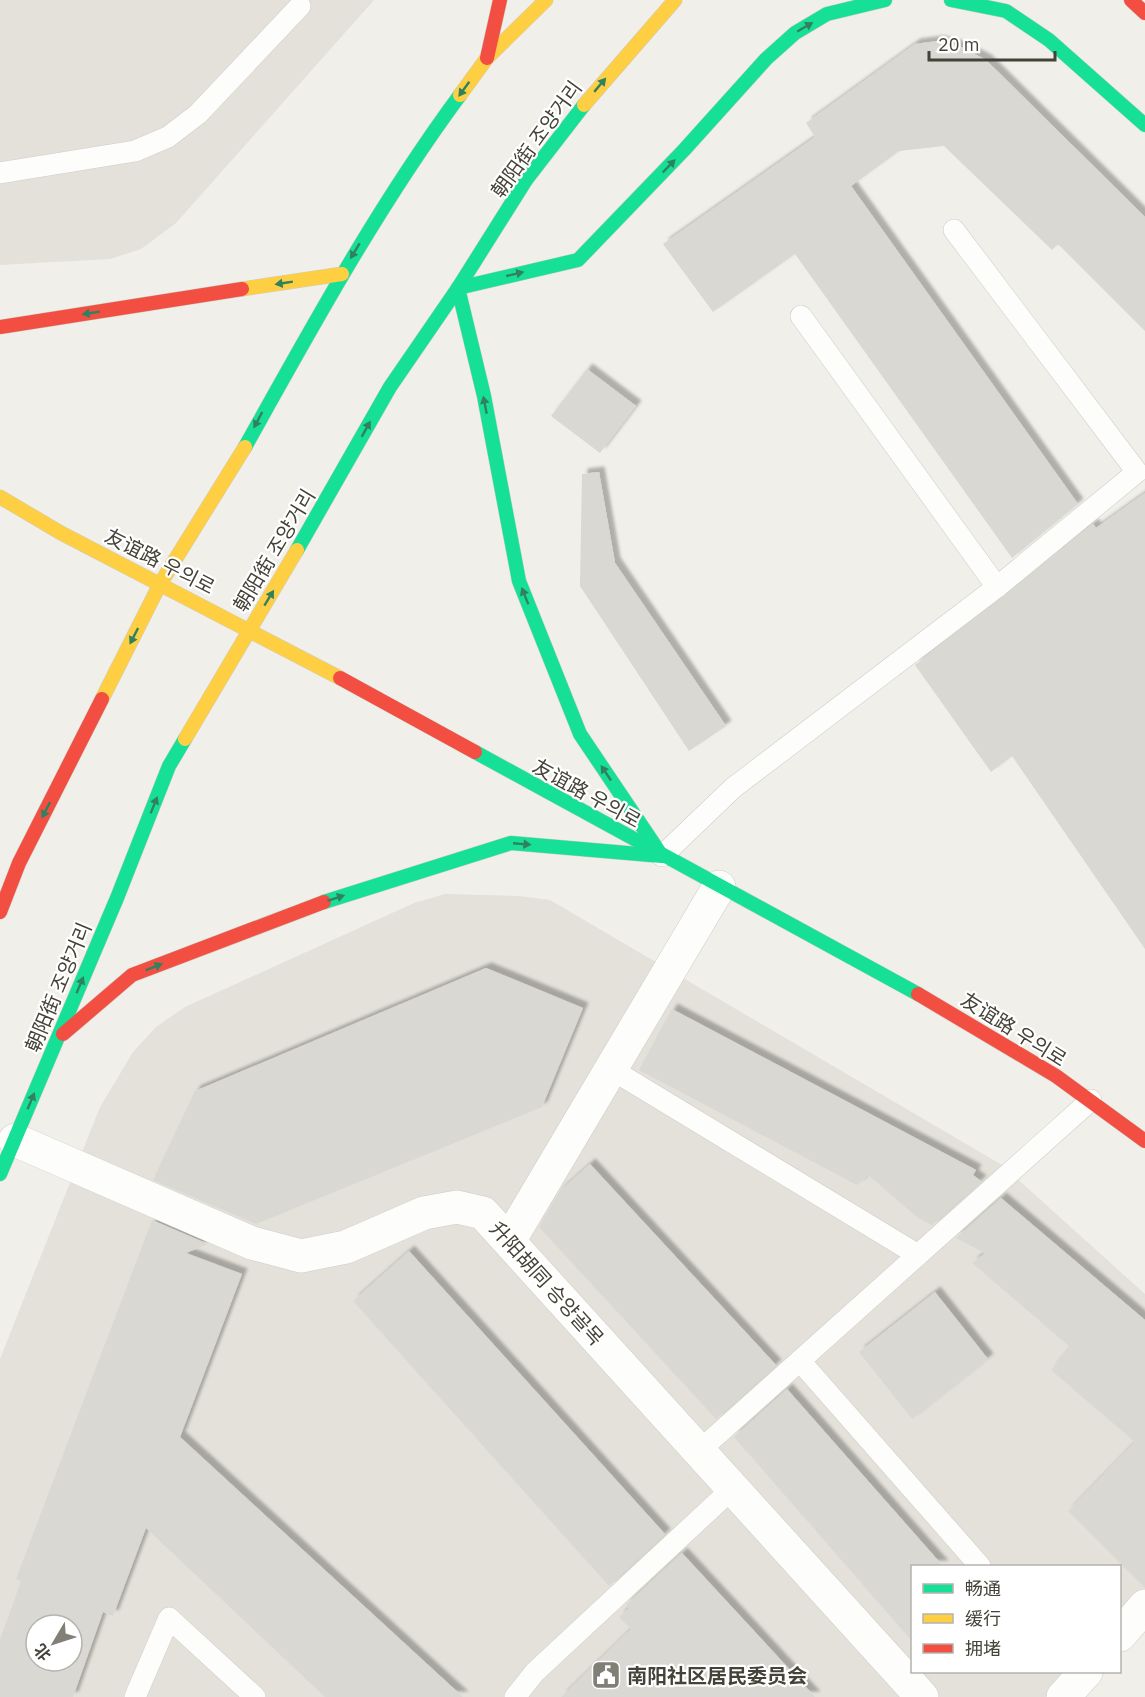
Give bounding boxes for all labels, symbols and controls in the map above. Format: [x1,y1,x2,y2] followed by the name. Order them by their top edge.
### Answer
[797,22,813,33] one-way arrow
[929,24,1055,62] scale bar
[938,33,980,56] text: 20 m
[484,75,588,203] street label: 朝阳街 조양거리
[593,78,606,93] one-way arrow
[458,81,470,97] one-way arrow
[661,159,675,173] one-way arrow
[350,243,361,259] one-way arrow
[506,269,525,279] one-way arrow
[274,278,293,287] one-way arrow
[82,309,101,318] one-way arrow
[480,396,489,415] one-way arrow
[253,412,263,429] one-way arrow
[361,420,371,437] one-way arrow
[227,484,321,616] street label: 朝阳街 조양거리
[100,522,220,600] street label: 友谊路 우의로
[520,587,529,605] one-way arrow
[263,590,274,606] one-way arrow
[129,628,139,645] one-way arrow
[528,752,646,834] street label: 友谊路 우의로
[601,765,612,781] one-way arrow
[149,795,159,813] one-way arrow
[41,802,51,819] one-way arrow
[513,839,532,849] one-way arrow
[327,893,345,902] one-way arrow
[19,918,97,1056] street label: 朝阳街 조양거리
[145,962,163,972] one-way arrow
[76,976,85,994] one-way arrow
[956,986,1072,1072] street label: 友谊路 우의로
[27,1092,36,1110] one-way arrow
[484,1215,610,1351] street label: 升阳胡同 승양골목
[911,1565,1121,1673] legend
[965,1577,1001,1600] text: 畅通
[965,1607,1001,1630] text: 缓行
[24,1613,84,1673] north arrow
[965,1637,1001,1660] text: 拥堵
[30,1640,55,1665] text: 北
[590,1659,622,1691] public building icon: 南阳社区居民委员会
[627,1662,807,1689] place label: 南阳社区居民委员会

